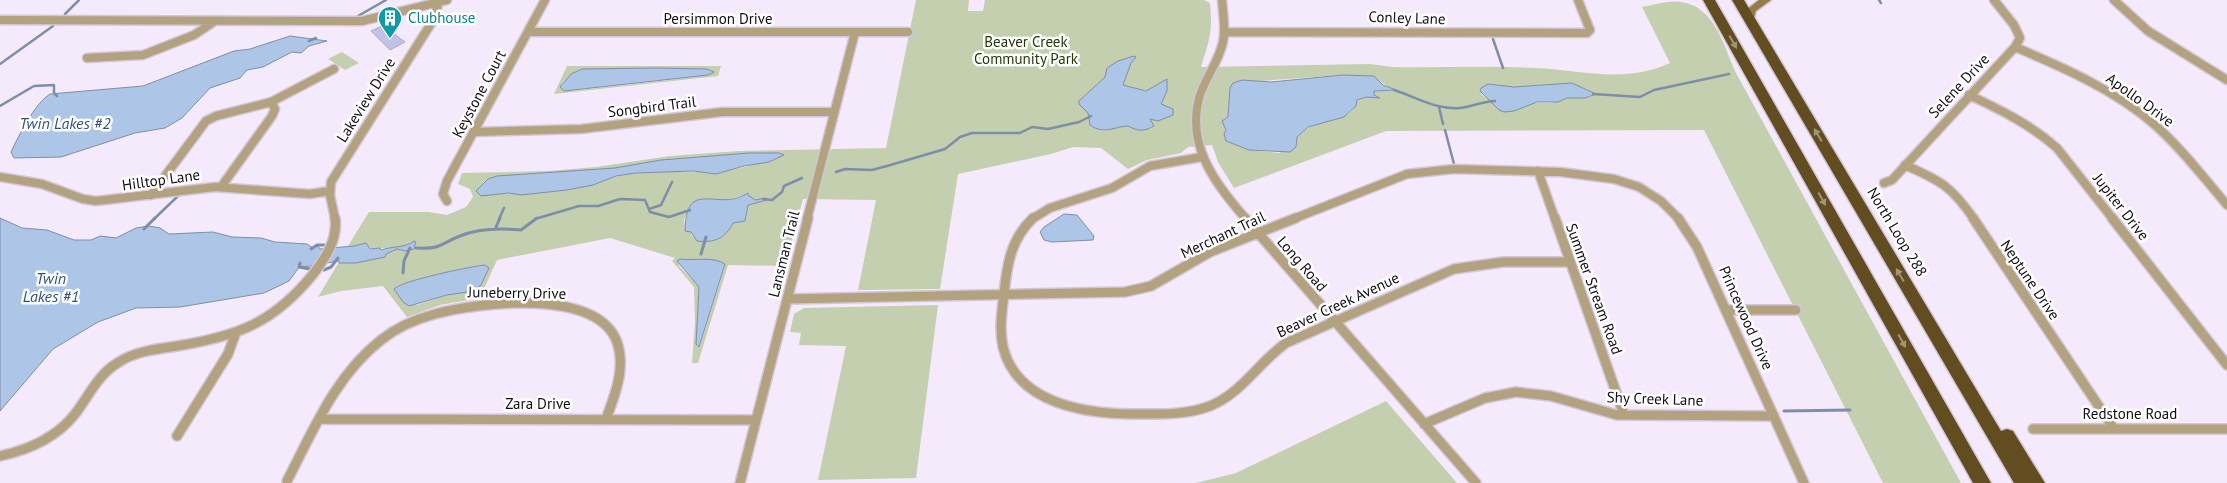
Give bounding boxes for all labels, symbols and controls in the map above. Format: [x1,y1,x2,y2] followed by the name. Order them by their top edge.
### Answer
[377,5,403,39] building icon: Clubhouse
[1368,7,1446,28] street label: Conley Lane
[408,8,475,27] place label: Clubhouse
[663,9,773,28] street label: Persimmon Drive
[974,32,1079,68] park label: Beaver Creek Community Park
[1729,35,1737,50] one-way arrow
[447,47,510,141] street label: Keystone Court
[1924,50,1993,122] street label: Selene Drive
[332,54,399,146] street label: Lakeview Drive
[2103,69,2178,131] street label: Apollo Drive
[607,92,698,121] street label: Songbird Trail
[19,113,111,133] water label: Twin Lakes #2
[1813,129,1822,142] one-way arrow
[121,165,201,194] street label: Hilltop Lane
[2089,169,2153,244] street label: Jupiter Drive
[1863,184,1931,280] street label: North Loop 288
[1817,192,1826,206] one-way arrow
[1177,206,1269,262] street label: Merchant Trail
[764,208,804,299] street label: Lansman Trail
[1562,221,1627,357] street label: Summer Stream Road
[1273,232,1332,295] street label: Long Road
[1997,236,2064,323] street label: Neptune Drive
[1715,263,1778,373] street label: Princewood Drive
[23,268,79,306] water label: Twin Lakes #1
[1273,268,1402,341] street label: Beaver Creek Avenue
[1896,269,1905,282] one-way arrow
[467,282,566,303] street label: Juneberry Drive
[1897,334,1906,347] one-way arrow
[1606,387,1704,410] street label: Shy Creek Lane
[505,394,571,413] street label: Zara Drive
[2083,404,2177,423] street label: Redstone Road

